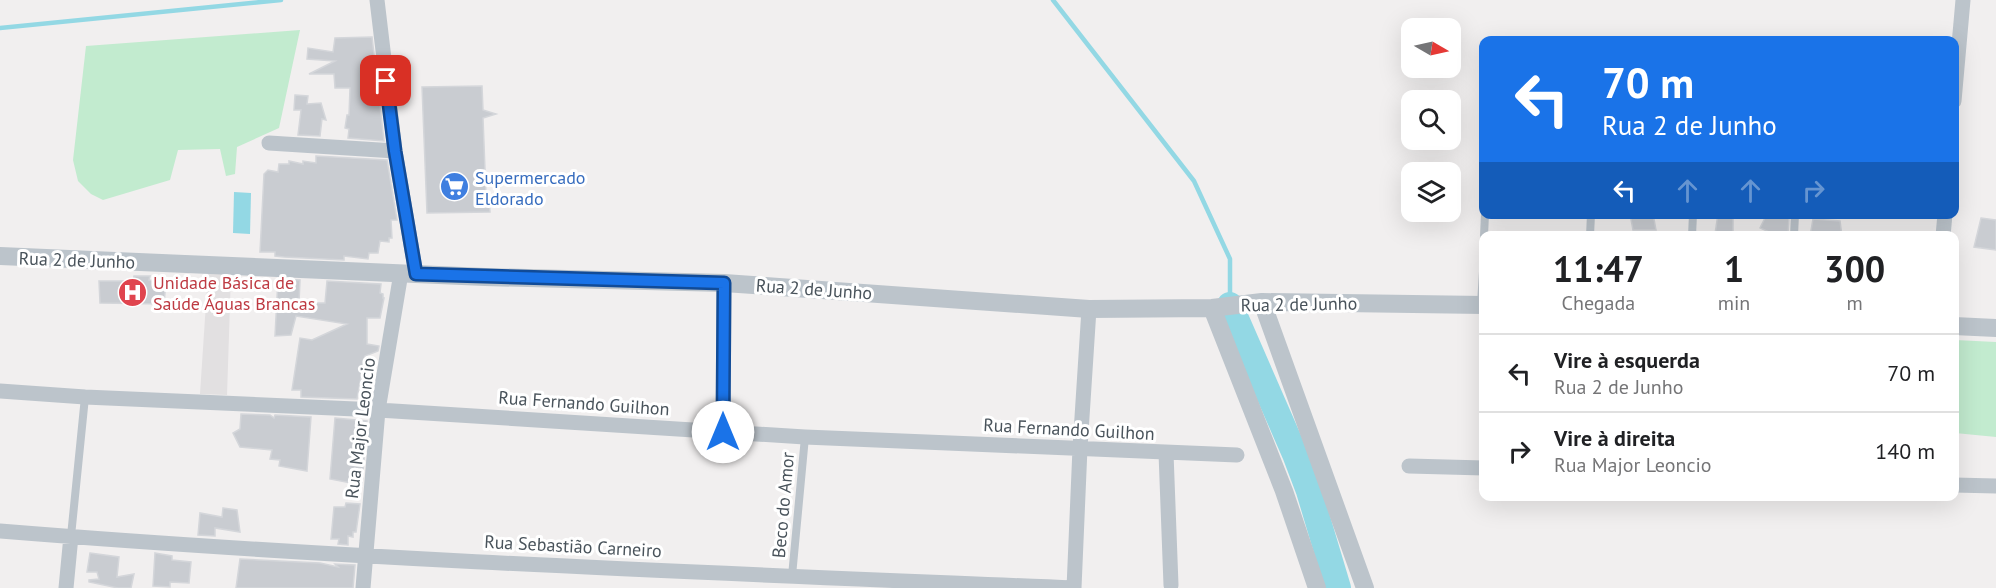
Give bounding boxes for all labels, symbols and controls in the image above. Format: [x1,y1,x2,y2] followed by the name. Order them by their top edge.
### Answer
[1401,18,1461,78] north arrow
[1401,18,1461,222] map controls
[360,55,411,106] pin
[1602,55,1694,110] text: 70 m
[1503,60,1581,138] icon: left
[369,64,402,97] icon: arrive
[1401,90,1461,150] button: search
[1602,108,1777,142] text: Rua 2 de Junho
[1401,162,1461,222] button: layers
[475,166,586,210] place label: Supermercado Eldorado
[438,171,470,203] supermarket icon: Supermercado Eldorado
[1608,174,1641,207] icon: left
[1671,174,1704,207] icon: ahead
[1734,174,1767,207] icon: ahead
[1797,174,1830,207] icon: right
[1553,245,1644,292] text: 11:47
[1724,245,1744,292] text: 1
[1824,245,1885,292] text: 300
[18,246,136,274] street label: Rua 2 de Junho
[153,271,315,315] place label: Unidade Básica de Saúde Águas Brancas
[755,273,873,305] street label: Rua 2 de Junho
[116,276,148,308] hospital icon: Unidade Básica de Saúde Águas Brancas
[1562,290,1635,316] text: Chegada
[1718,290,1750,316] text: min
[1847,290,1863,316] text: m
[1241,291,1357,317] street label: Rua 2 de Junho
[1554,346,1700,374] text: Vire à esquerda
[340,356,380,500] street label: Rua Major Leoncio
[1503,357,1536,390] icon: left
[1887,359,1935,387] text: 70 m
[1554,374,1683,400] text: Rua 2 de Junho
[498,386,670,420] street label: Rua Fernando Guilhon
[691,400,755,464] position arrow
[983,413,1155,445] street label: Rua Fernando Guilhon
[1554,424,1675,452] text: Vire à direita
[1503,435,1536,468] icon: right
[1875,437,1935,465] text: 140 m
[767,451,799,559] street label: Beco do Amor
[1554,452,1712,478] text: Rua Major Leoncio
[484,530,662,562] street label: Rua Sebastião Carneiro

